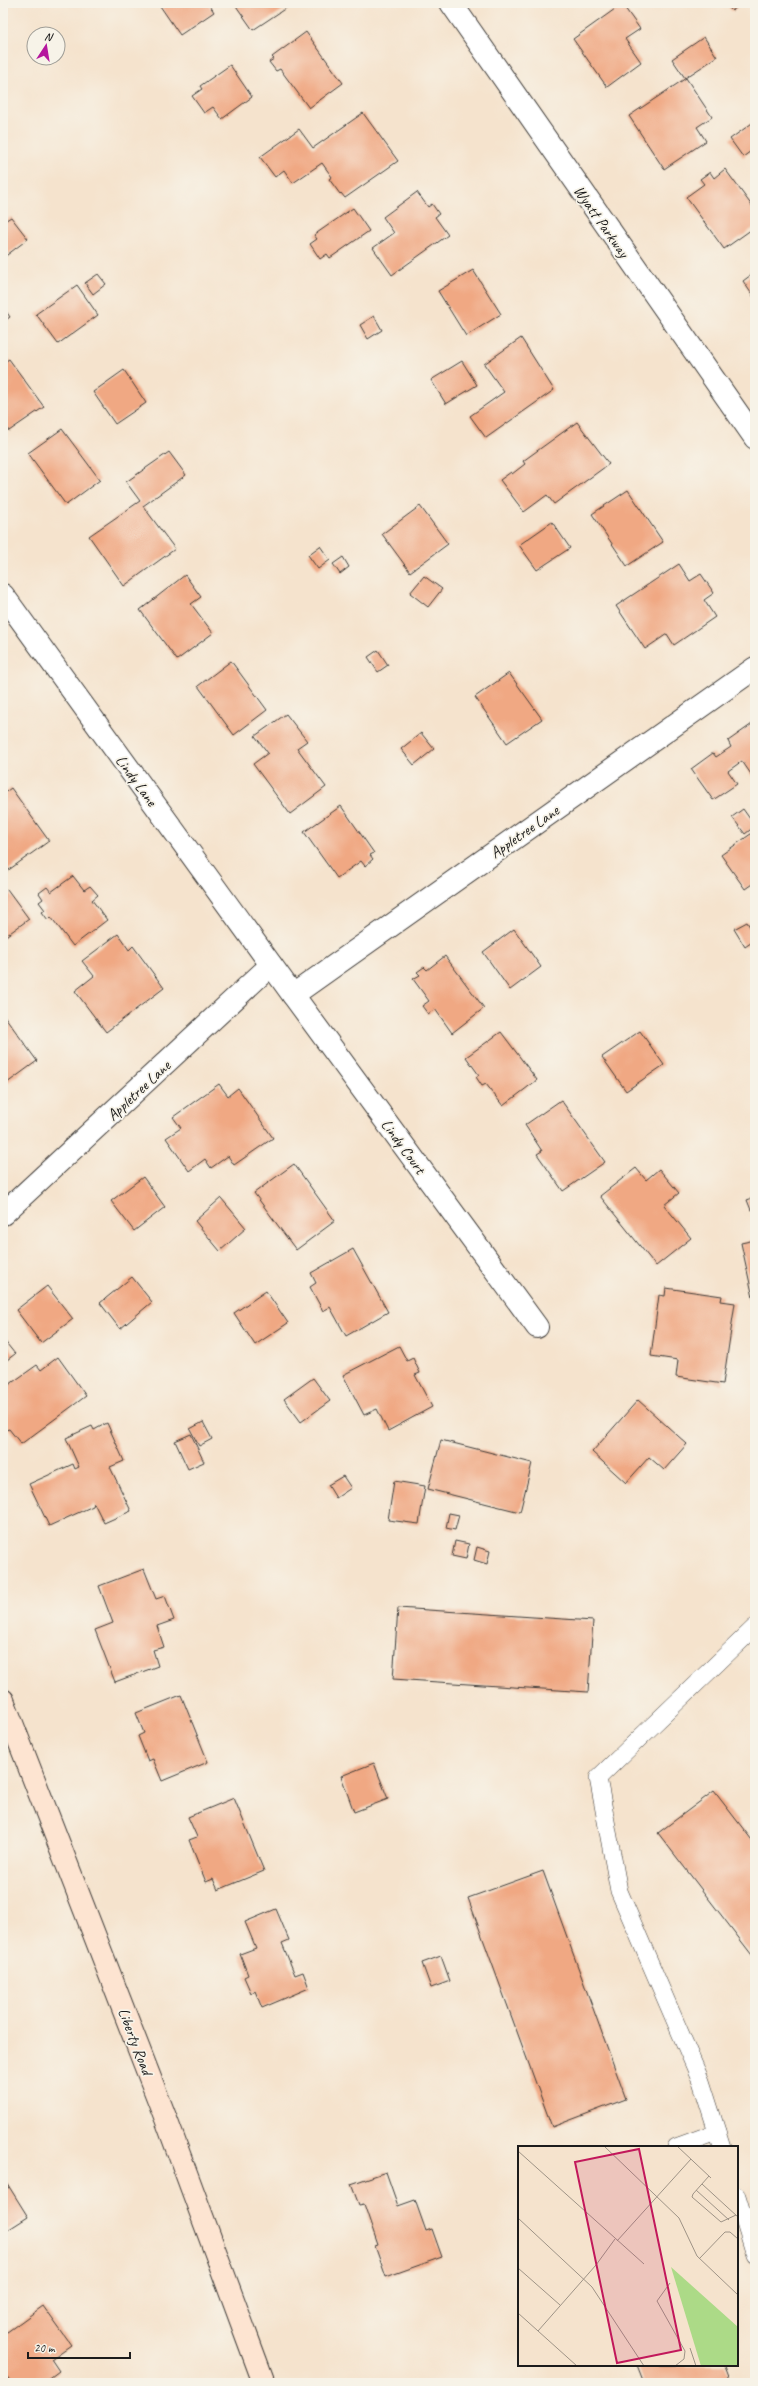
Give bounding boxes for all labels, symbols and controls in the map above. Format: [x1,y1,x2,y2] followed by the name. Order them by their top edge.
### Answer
[26,26,66,66] north arrow
[43,29,55,44] text: N
[569,182,634,263] street label: Wyatt Parkway
[111,751,163,812] street label: Lindy Lane
[486,800,564,863] street label: Appletree Lane
[103,1055,176,1125] street label: Appletree Lane
[377,1115,431,1179] street label: Lindy Court
[113,2005,158,2080] street label: Liberty Road
[518,2146,738,2366] inset map
[28,2334,130,2360] scale bar
[34,2340,56,2356] text: 20 m

